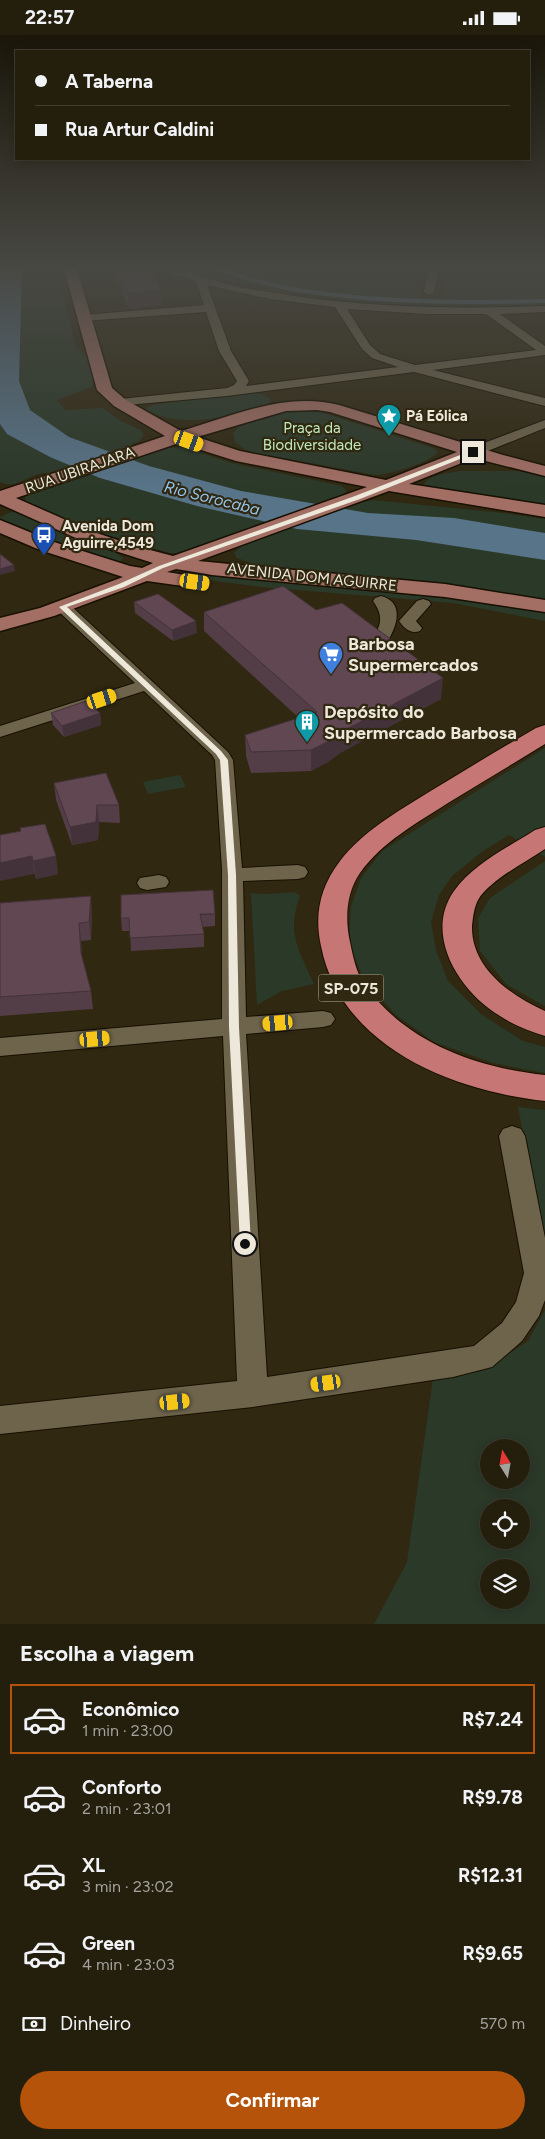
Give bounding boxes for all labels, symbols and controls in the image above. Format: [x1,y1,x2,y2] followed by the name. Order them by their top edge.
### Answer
[25,6,74,29] text: 22:57
[65,70,153,93] text: A Taberna
[65,118,214,141] text: Rua Artur Caldini
[376,403,402,437] place icon: Pá Eólica
[406,407,468,425] place label: Pá Eólica
[263,419,361,454] park label: Praça da Biodiversidade
[172,429,205,453] car
[462,441,484,463] route end
[23,443,137,497] street label: RUA UBIRAJARA
[162,477,262,519] water label: Rio Sorocaba
[62,517,154,552] place label: Avenida Dom Aguirre,4549
[31,522,57,556] bus stop icon: Avenida Dom Aguirre,4549
[226,559,398,595] street label: AVENIDA DOM AGUIRRE
[179,572,210,592] car
[348,633,479,676] place label: Barbosa Supermercados
[318,641,344,675] supermarket icon: Barbosa Supermercados
[85,687,118,711] car
[324,701,517,744] place label: Depósito do Supermercado Barbosa
[294,709,320,743] building icon: Depósito do Supermercado Barbosa
[318,975,384,1001] road number: SP-075
[262,1014,293,1032] car
[79,1030,110,1048] car
[234,1233,256,1255] route start
[310,1373,341,1393] car
[159,1393,190,1411] car
[480,1439,530,1489] north arrow
[480,1439,530,1609] map controls
[480,1499,530,1549] button: locate
[480,1559,530,1609] button: layers
[20,1640,194,1667] text: Escolha a viagem
[22,1697,67,1742] icon: car
[82,1698,179,1721] text: Econômico
[462,1708,523,1731] text: R$7.24
[82,1721,173,1740] text: 1 min · 23:00
[22,1775,67,1820] icon: car
[82,1776,162,1799] text: Conforto
[462,1786,523,1809] text: R$9.78
[82,1799,172,1818] text: 2 min · 23:01
[22,1853,67,1898] icon: car
[82,1854,105,1877] text: XL
[458,1864,523,1887] text: R$12.31
[82,1877,174,1896] text: 3 min · 23:02
[22,1931,67,1976] icon: car
[82,1932,135,1955] text: Green
[462,1942,523,1965] text: R$9.65
[82,1955,175,1974] text: 4 min · 23:03
[20,2010,48,2038] icon: cash
[60,2012,131,2035] text: Dinheiro
[479,2014,525,2033] text: 570 m
[20,2071,525,2129] button: Confirmar

